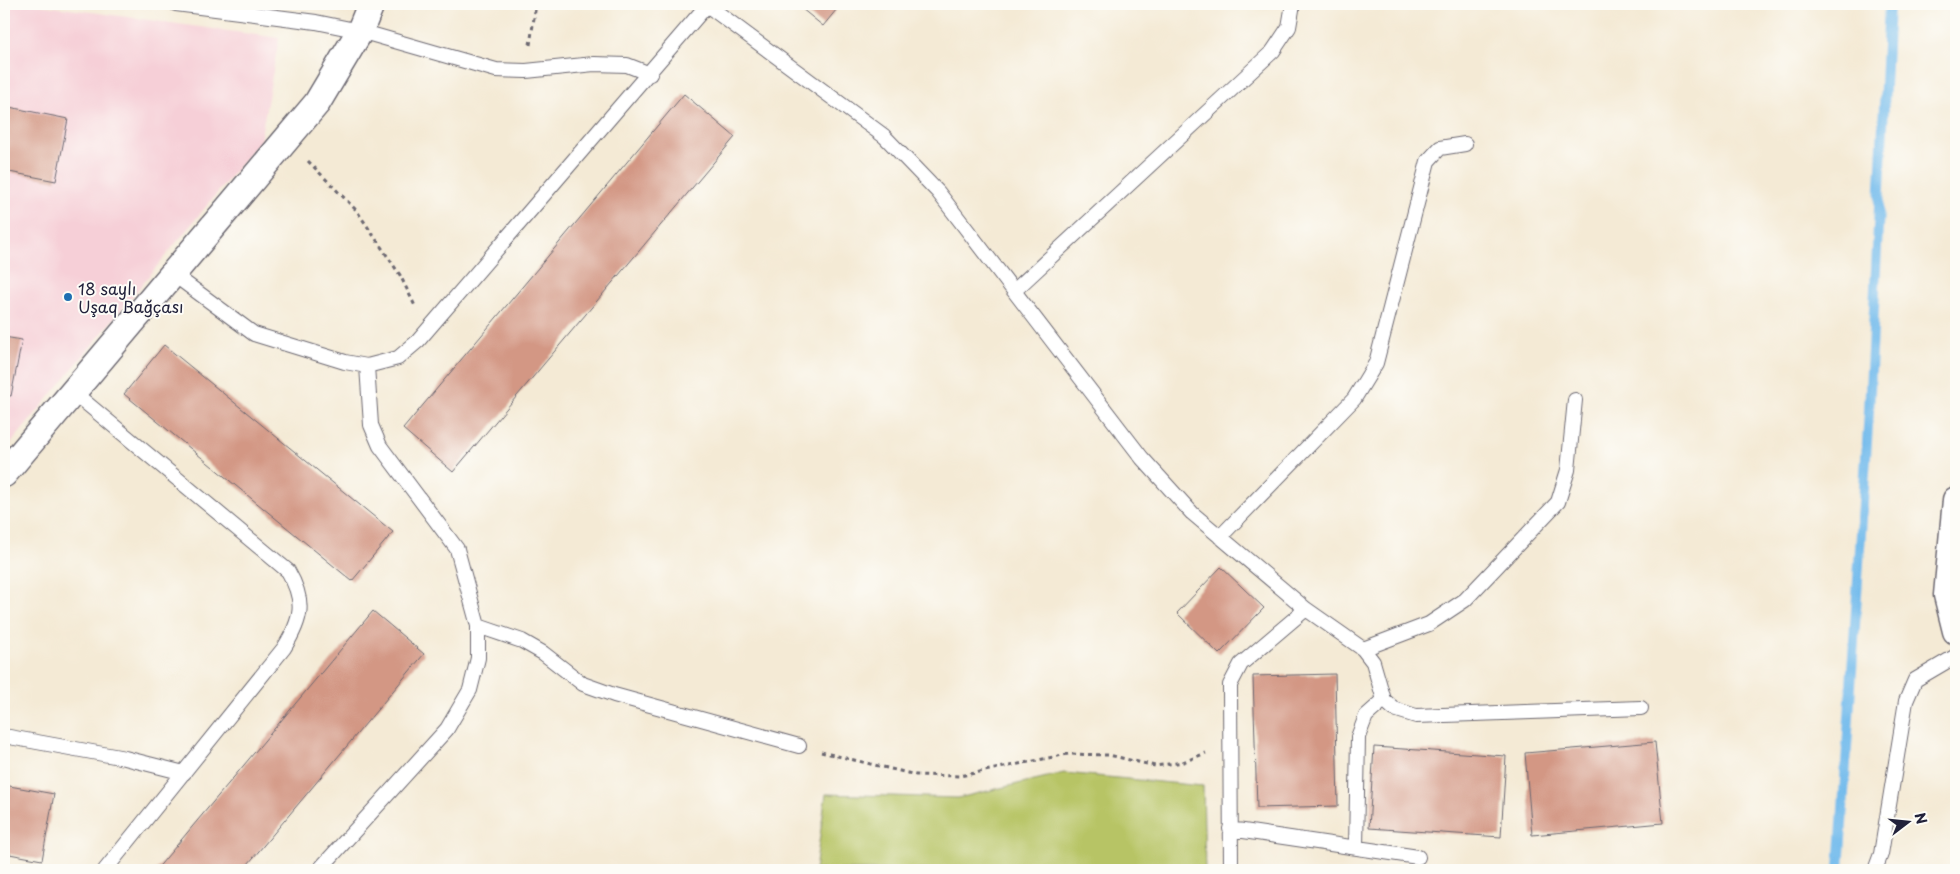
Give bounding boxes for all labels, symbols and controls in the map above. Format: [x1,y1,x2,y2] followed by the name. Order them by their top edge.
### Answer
[78,276,183,318] place label: 18 saylı Uşaq Bağçası
[62,291,74,303] marker: 18 saylı Uşaq Bağçası
[1882,796,1932,846] north arrow
[1909,810,1933,827] text: N

